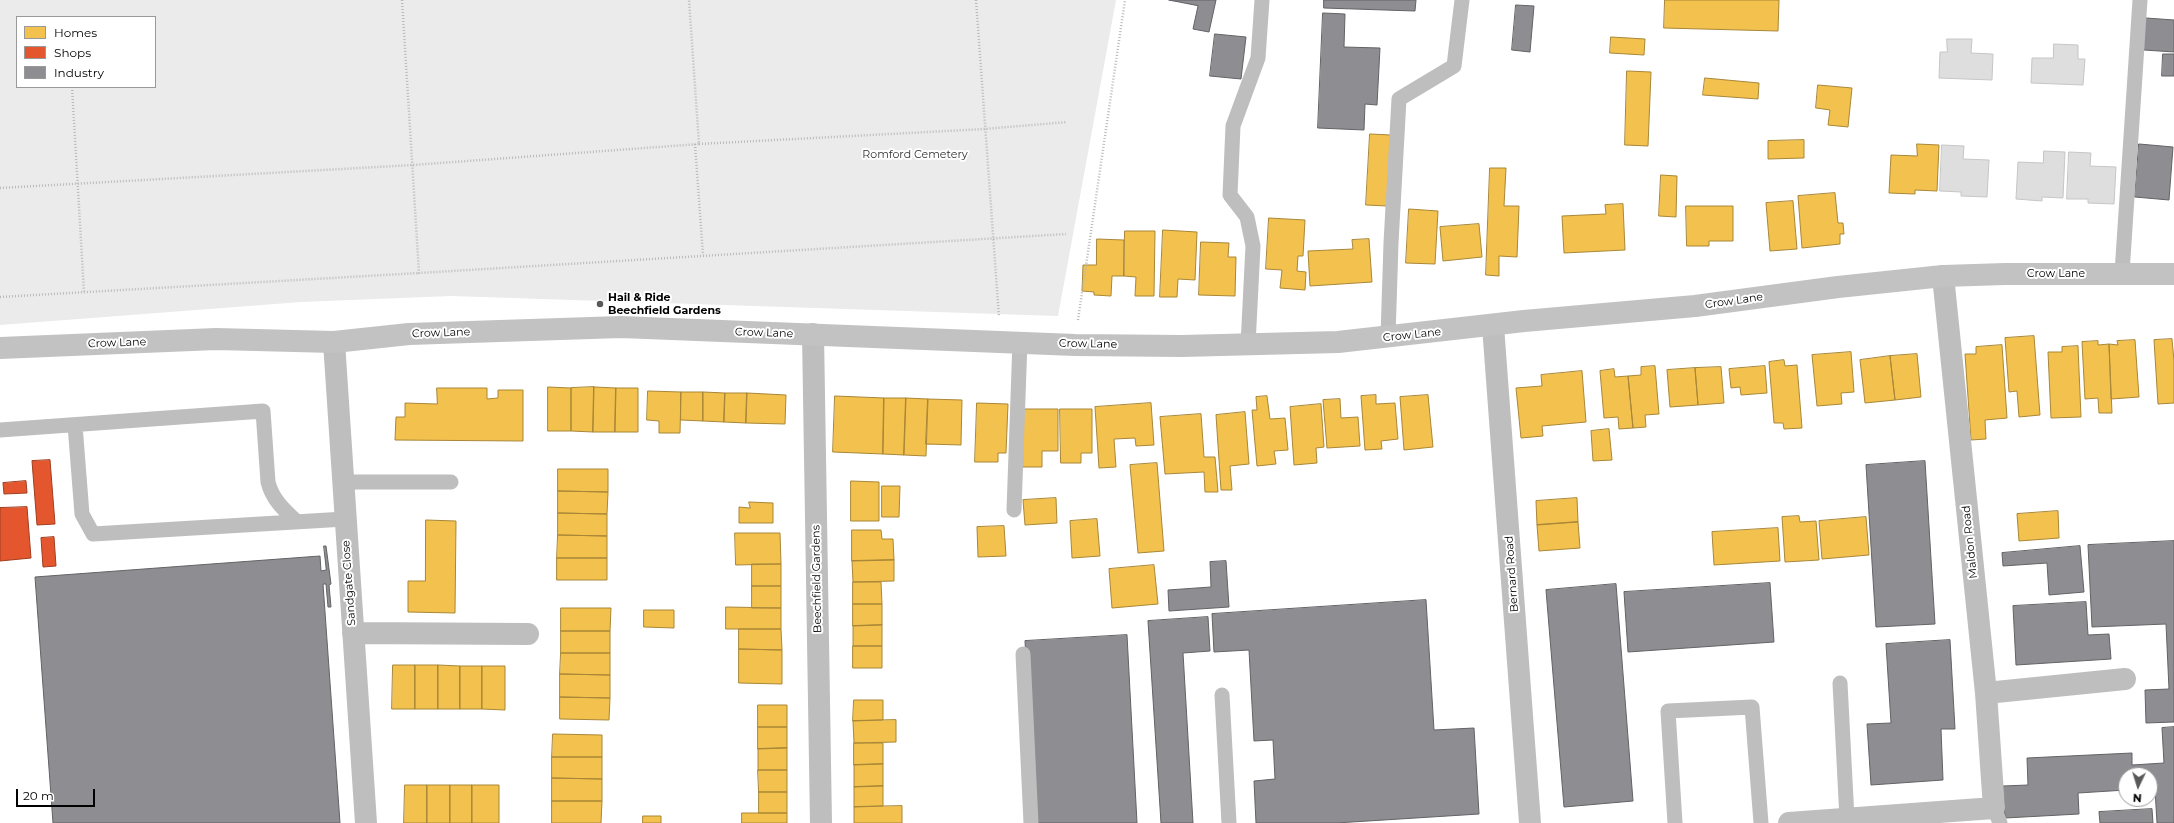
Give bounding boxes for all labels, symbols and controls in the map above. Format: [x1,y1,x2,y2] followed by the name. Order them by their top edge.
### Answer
[16,16,156,88] legend
[54,25,97,40] text: Homes
[54,45,91,60] text: Shops
[54,65,104,80] text: Industry
[862,148,968,162] park label: Romford Cemetery
[2027,267,2085,281] street label: Crow Lane
[1704,290,1764,312] street label: Crow Lane
[608,291,721,317] place label: Hail & Ride Beechfield Gardens
[595,299,605,309] marker: Hail & Ride Beechfield Gardens
[412,325,470,341] street label: Crow Lane
[735,325,793,341] street label: Crow Lane
[1382,325,1442,345] street label: Crow Lane
[88,335,146,351] street label: Crow Lane
[1059,337,1117,351] street label: Crow Lane
[1960,505,1980,579] street label: Maldon Road
[809,525,825,633] street label: Beechfield Gardens
[1503,535,1521,613] street label: Bernard Road
[339,540,359,626] street label: Sandgate Close
[2118,767,2158,807] north arrow
[18,781,97,807] scale bar
[23,788,54,803] text: 20 m
[2132,791,2142,805] text: N

